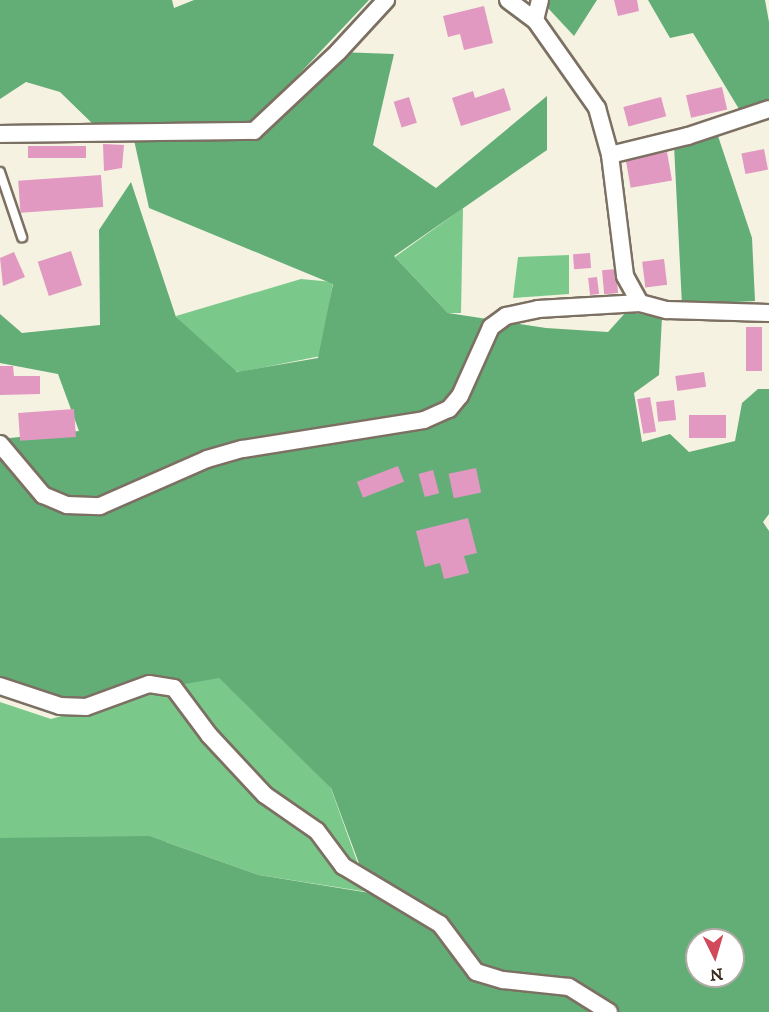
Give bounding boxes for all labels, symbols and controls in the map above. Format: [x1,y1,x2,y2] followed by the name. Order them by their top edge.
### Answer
[685,928,745,988] north arrow
[709,963,724,984] text: N

